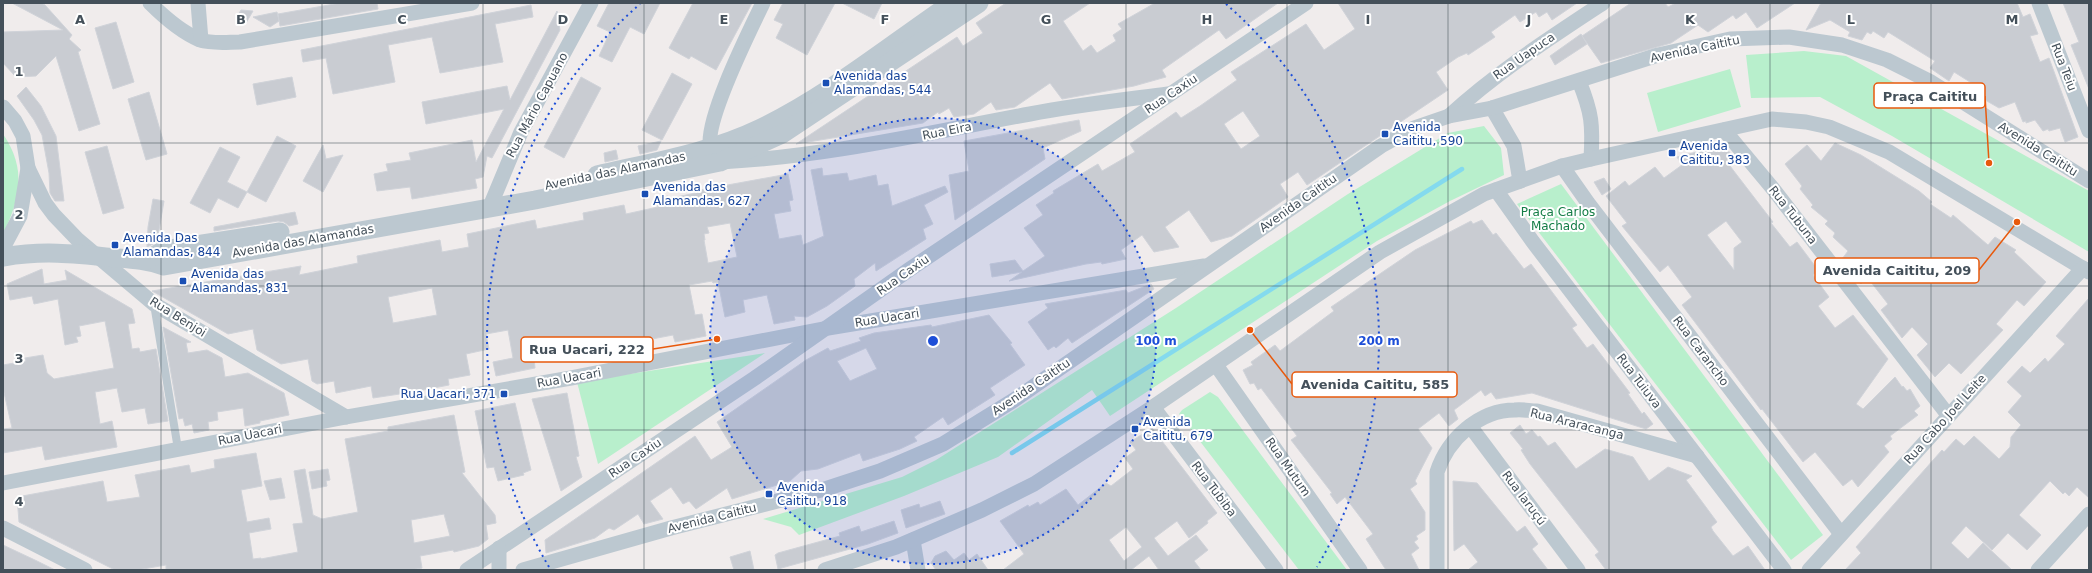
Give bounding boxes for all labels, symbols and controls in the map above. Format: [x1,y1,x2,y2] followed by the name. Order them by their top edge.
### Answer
[75,12,85,27] text: A
[236,12,246,27] text: B
[397,12,407,27] text: C
[558,12,569,27] text: D
[720,12,728,27] text: E
[881,12,889,27] text: F
[1041,12,1051,27] text: G
[1202,12,1212,27] text: H
[1366,12,1370,27] text: I
[1526,12,1531,27] text: J
[1685,12,1696,27] text: K
[1847,12,1855,27] text: L
[2006,12,2018,27] text: M
[1491,30,1557,82] street label: Rua Uapuca
[1649,33,1741,65] street label: Avenida Caititu
[2048,41,2080,93] street label: Rua Teiu
[503,50,571,160] street label: Rua Mário Capuano
[14,64,24,79] text: 1
[834,69,931,97] place label: Avenida das Alamandas, 544
[1142,71,1200,117] street label: Rua Caxiu
[821,78,831,88] marker: Avenida das Alamandas, 544
[1874,83,1985,108] callout: Praça Caititu
[1883,89,1977,104] text: Praça Caititu
[921,119,973,143] street label: Rua Eira
[1996,119,2080,179] street label: Avenida Caititu
[1393,120,1463,148] place label: Avenida Caititu, 590
[1380,129,1390,139] marker: Avenida Caititu, 590
[1680,139,1750,167] place label: Avenida Caititu, 383
[1667,148,1677,158] marker: Avenida Caititu, 383
[543,149,687,193] street label: Avenida das Alamandas
[1257,171,1339,235] street label: Avenida Caititu
[653,180,750,208] place label: Avenida das Alamandas, 627
[1766,183,1820,247] street label: Rua Tubuna
[640,189,650,199] marker: Avenida das Alamandas, 627
[1521,205,1595,233] park label: Praça Carlos Machado
[14,207,24,222] text: 2
[231,222,375,260] street label: Avenida das Alamandas
[123,231,220,259] place label: Avenida Das Alamandas, 844
[110,240,120,250] marker: Avenida Das Alamandas, 844
[874,252,932,298] street label: Rua Caxiu
[1815,258,1979,283] callout: Avenida Caititu, 209
[1823,263,1971,278] text: Avenida Caititu, 209
[191,267,288,295] place label: Avenida das Alamandas, 831
[178,276,188,286] marker: Avenida das Alamandas, 831
[147,294,209,340] street label: Rua Benjoi
[854,306,920,330] street label: Rua Uacari
[1670,313,1732,389] street label: Rua Carancho
[926,334,940,348] centre of rings
[1135,334,1177,348] text: 100 m
[1358,334,1400,348] text: 200 m
[521,337,653,362] callout: Rua Uacari, 222
[529,342,645,357] text: Rua Uacari, 222
[14,351,24,366] text: 3
[1614,351,1664,411] street label: Rua Tuiuva
[989,356,1073,418] street label: Avenida Caititu
[536,365,602,391] street label: Rua Uacari
[1901,371,1989,467] street label: Rua Cabo Joel Leite
[1292,372,1457,397] callout: Avenida Caititu, 585
[1301,377,1449,392] text: Avenida Caititu, 585
[401,387,496,401] place label: Rua Uacari, 371
[499,389,509,399] marker: Rua Uacari, 371
[1529,406,1625,442] street label: Rua Araracanga
[1143,415,1213,443] place label: Avenida Caititu, 679
[217,422,283,448] street label: Rua Uacari
[1130,424,1140,434] marker: Avenida Caititu, 679
[606,435,664,481] street label: Rua Caxiu
[1263,435,1313,499] street label: Rua Mutum
[1189,459,1239,519] street label: Rua Tubiba
[1499,468,1549,528] street label: Rua Iaruçú
[777,480,847,508] place label: Avenida Caititu, 918
[764,489,774,499] marker: Avenida Caititu, 918
[14,494,24,509] text: 4
[666,500,758,536] street label: Avenida Caititu

